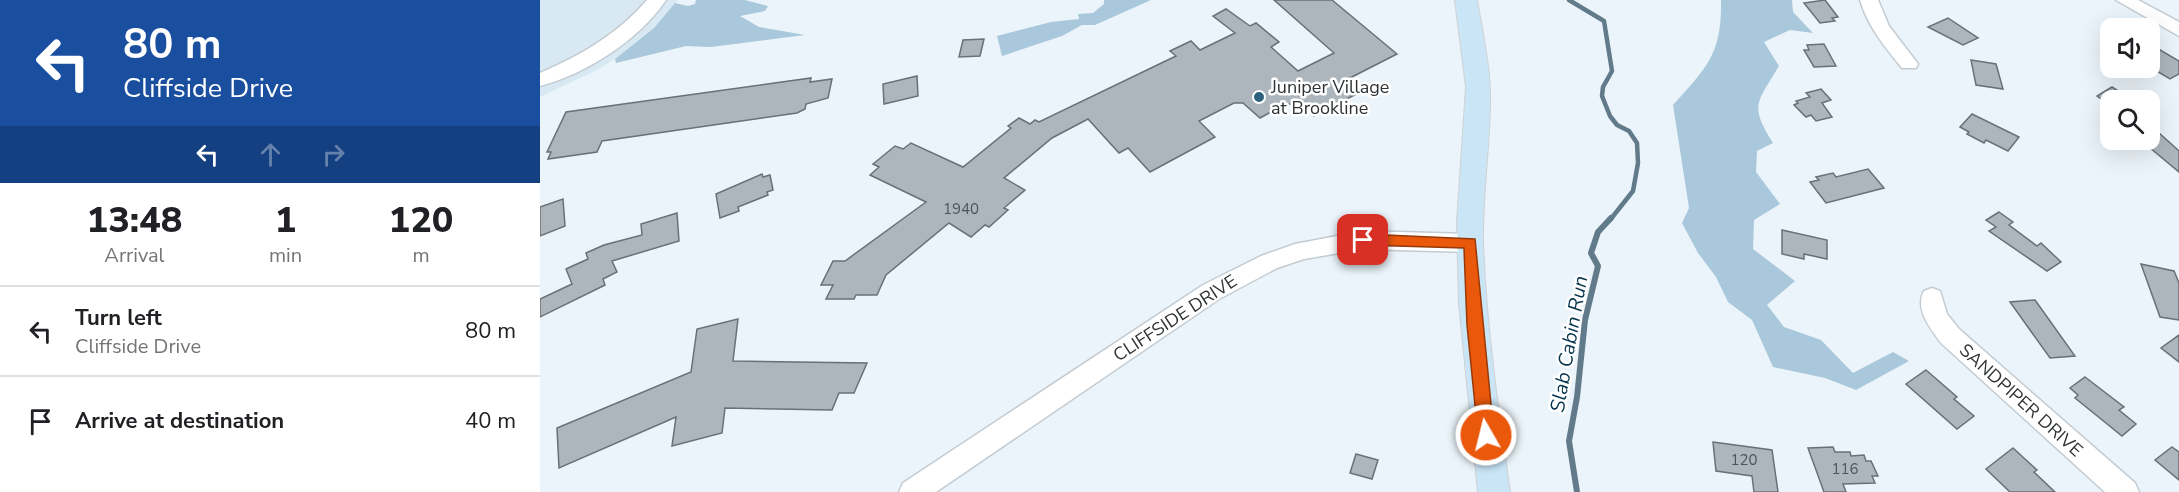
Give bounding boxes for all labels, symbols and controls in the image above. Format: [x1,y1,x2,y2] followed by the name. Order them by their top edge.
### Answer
[123,16,222,73] text: 80 m
[2100,18,2160,150] map controls
[2100,18,2160,78] button: sound
[24,24,102,102] icon: left
[123,70,293,107] text: Cliffside Drive
[1270,75,1389,120] place label: Juniper Village at Brookline
[1252,90,1266,104] marker: Juniper Village at Brookline
[2100,90,2160,150] button: search
[191,138,224,171] icon: left
[254,138,287,171] icon: ahead
[317,138,350,171] icon: right
[87,196,182,245] text: 13:48
[275,196,296,245] text: 1
[389,196,453,245] text: 120
[943,199,979,219] house number: 1940
[1337,214,1388,265] pin
[1346,223,1379,256] icon: arrive
[104,242,165,269] text: Arrival
[269,242,302,269] text: min
[412,242,430,269] text: m
[1109,269,1241,367] street label: CLIFFSIDE DRIVE
[1544,274,1594,414] water label: Slab Cabin Run
[75,303,162,333] text: Turn left
[24,315,57,348] icon: left
[465,316,516,346] text: 80 m
[75,333,201,360] text: Cliffside Drive
[1954,338,2088,462] street label: SANDPIPER DRIVE
[1454,403,1518,467] position arrow
[24,405,57,438] icon: arrive
[75,406,284,436] text: Arrive at destination
[465,406,516,436] text: 40 m
[1730,450,1758,470] house number: 120
[1831,459,1859,479] house number: 116

